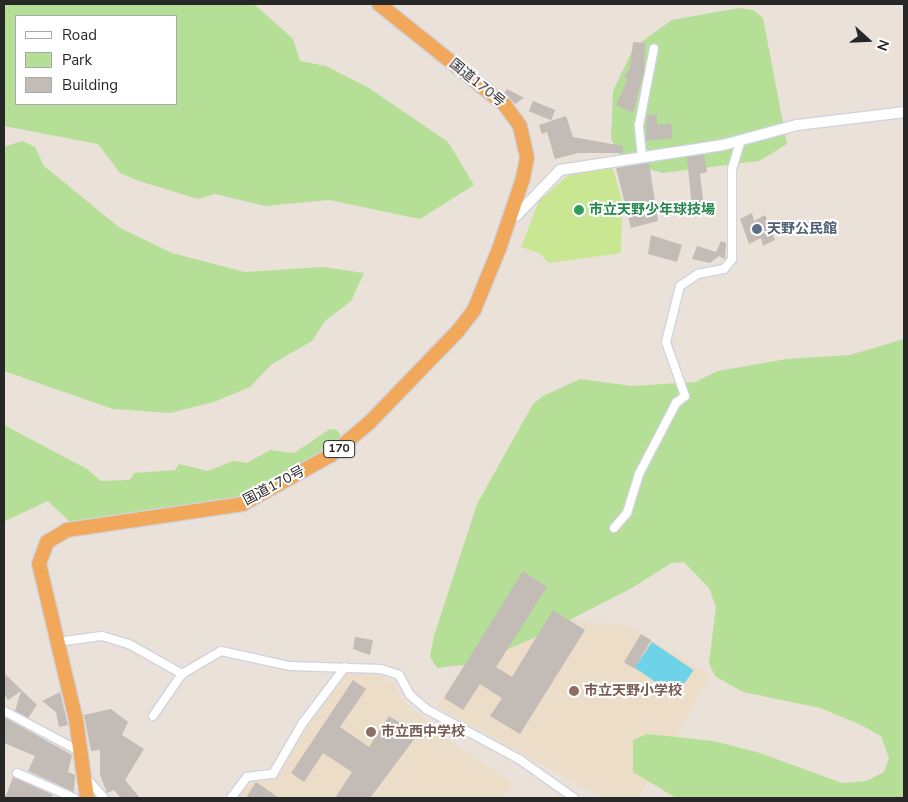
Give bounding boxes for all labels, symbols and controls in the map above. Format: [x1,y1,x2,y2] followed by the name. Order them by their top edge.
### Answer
[15,15,178,105] legend
[843,15,893,65] north arrow
[62,25,97,45] text: Road
[872,37,893,53] text: N
[62,50,92,70] text: Park
[446,55,508,111] street label: 国道170号
[62,75,118,95] text: Building
[589,202,715,218] place label: 市立天野少年球技場
[573,204,585,216] marker: 市立天野少年球技場
[767,221,837,237] place label: 天野公民館
[751,223,763,235] marker: 天野公民館
[323,439,355,458] road number: 170
[240,463,308,509] street label: 国道170号
[584,683,682,699] place label: 市立天野小学校
[568,685,580,697] marker: 市立天野小学校
[381,724,465,740] place label: 市立西中学校
[365,726,377,738] marker: 市立西中学校

